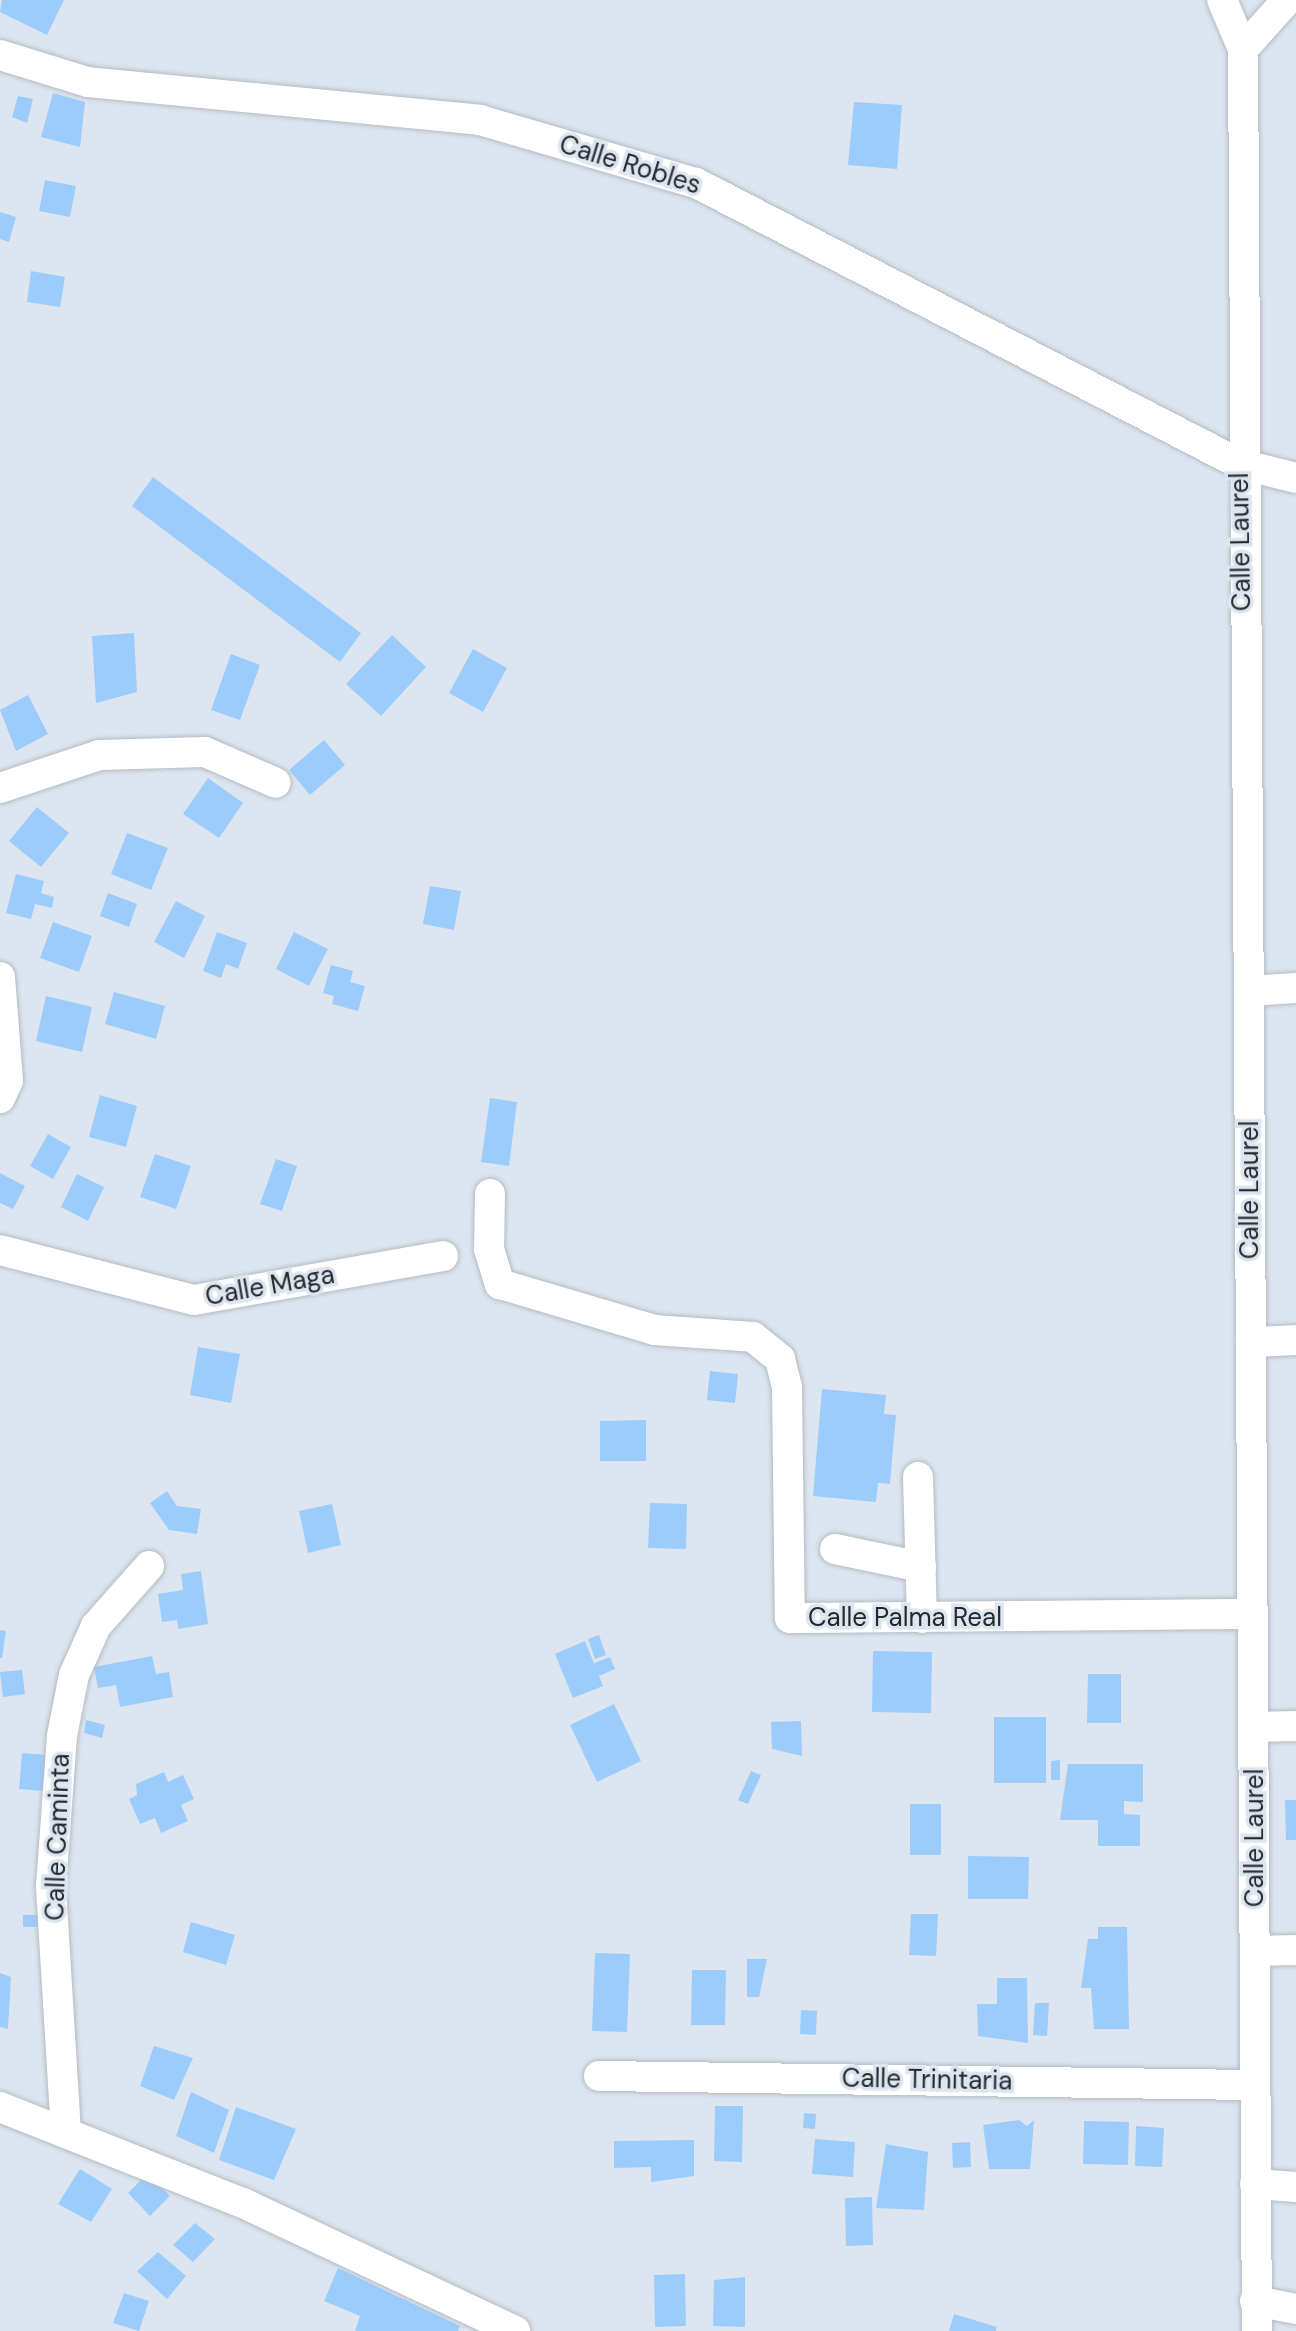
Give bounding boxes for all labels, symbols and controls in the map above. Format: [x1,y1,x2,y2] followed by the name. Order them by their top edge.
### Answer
[556,129,704,201] street label: Calle Robles
[1224,472,1258,612] street label: Calle Laurel
[1234,1121,1266,1259] street label: Calle Laurel
[203,1259,337,1313] street label: Calle Maga
[808,1602,1002,1634] street label: Calle Palma Real
[39,1753,77,1921] street label: Calle Caminta
[1239,1769,1271,1907] street label: Calle Laurel
[841,2063,1013,2097] street label: Calle Trinitaria

